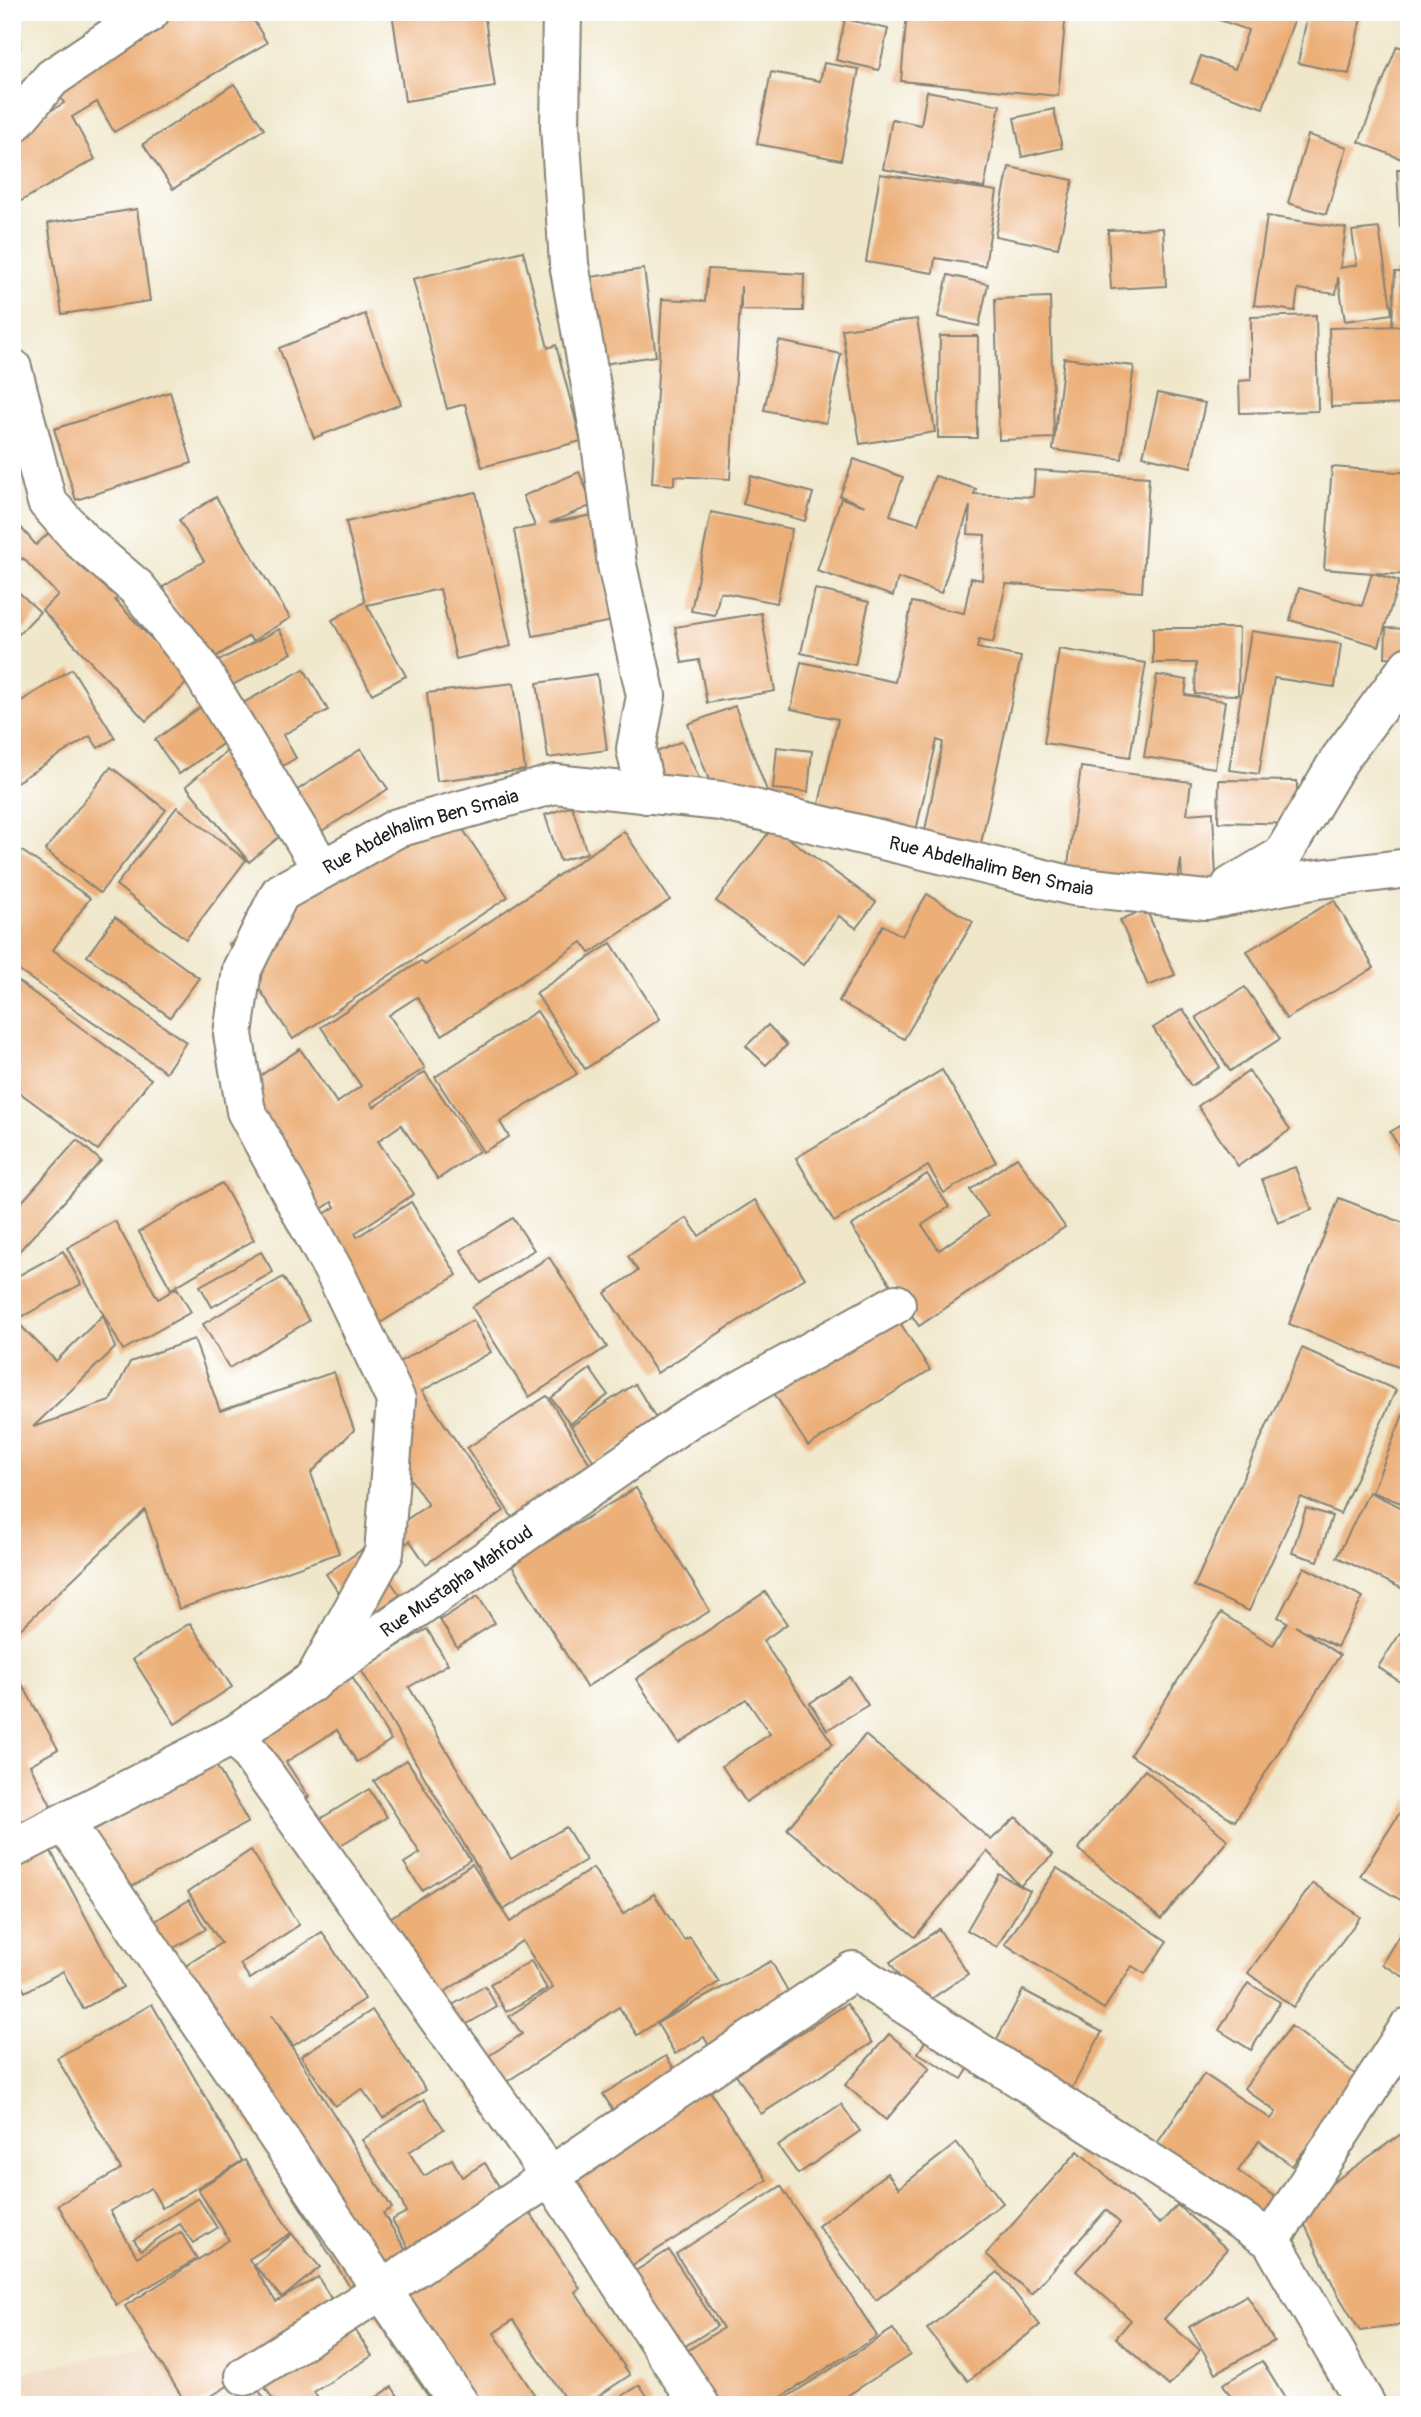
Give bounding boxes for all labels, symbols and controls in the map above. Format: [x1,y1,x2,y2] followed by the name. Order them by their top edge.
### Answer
[319,784,522,880] street label: Rue Abdelhalim Ben Smaia
[887,831,1095,901] street label: Rue Abdelhalim Ben Smaia
[376,1520,538,1643] street label: Rue Mustapha Mahfoud

